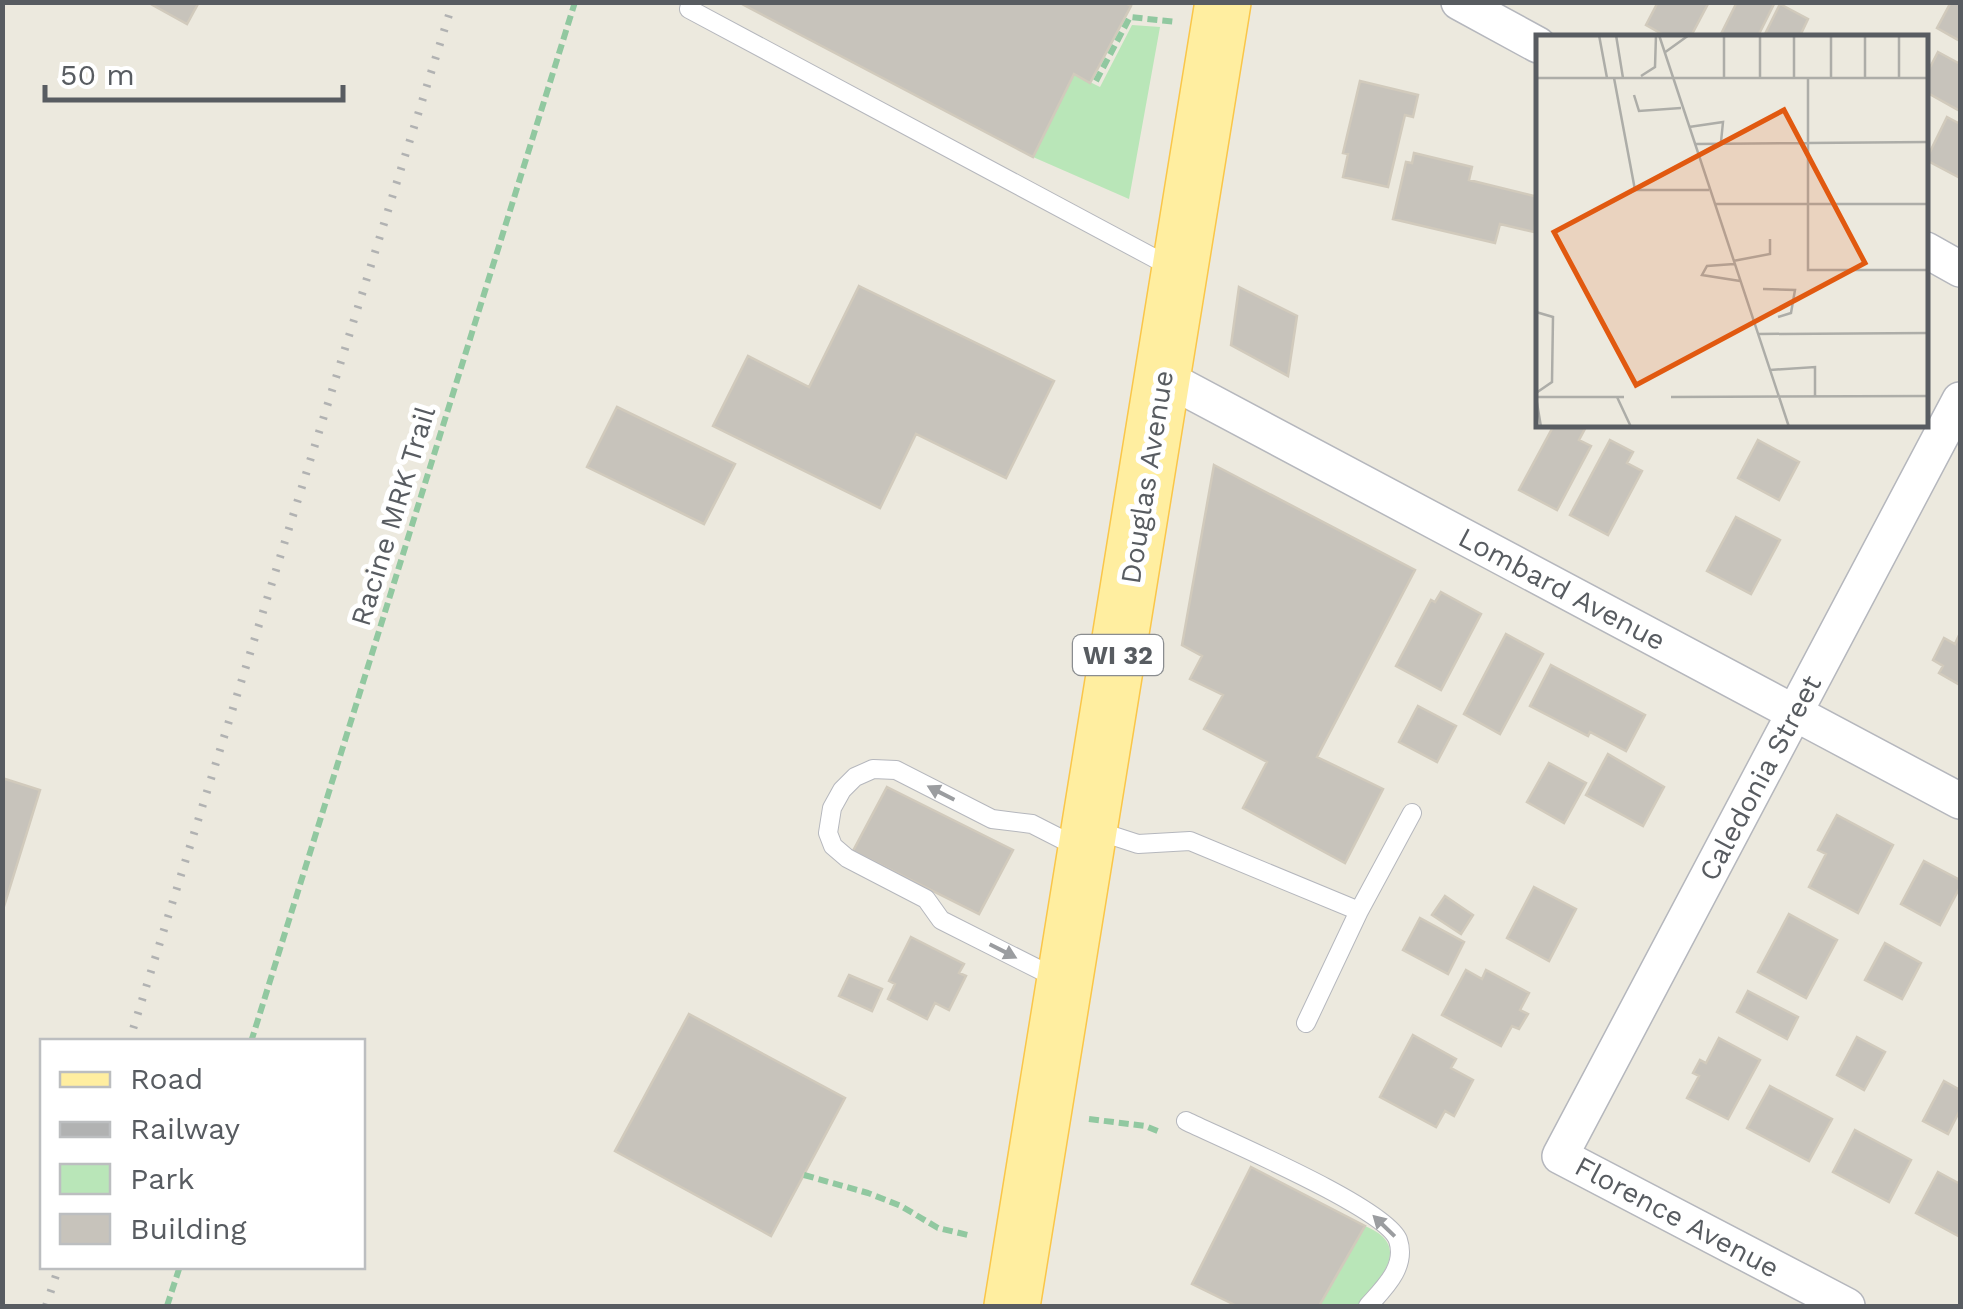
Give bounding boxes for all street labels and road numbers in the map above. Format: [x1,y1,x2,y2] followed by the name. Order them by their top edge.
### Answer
[1114,368,1180,586] street label: Douglas Avenue
[344,402,442,630] street label: Racine MRK Trail
[1453,521,1671,657] street label: Lombard Avenue
[1073,635,1163,675] road number: WI 32
[1692,669,1828,886] street label: Caledonia Street
[1569,1149,1785,1285] street label: Florence Avenue

